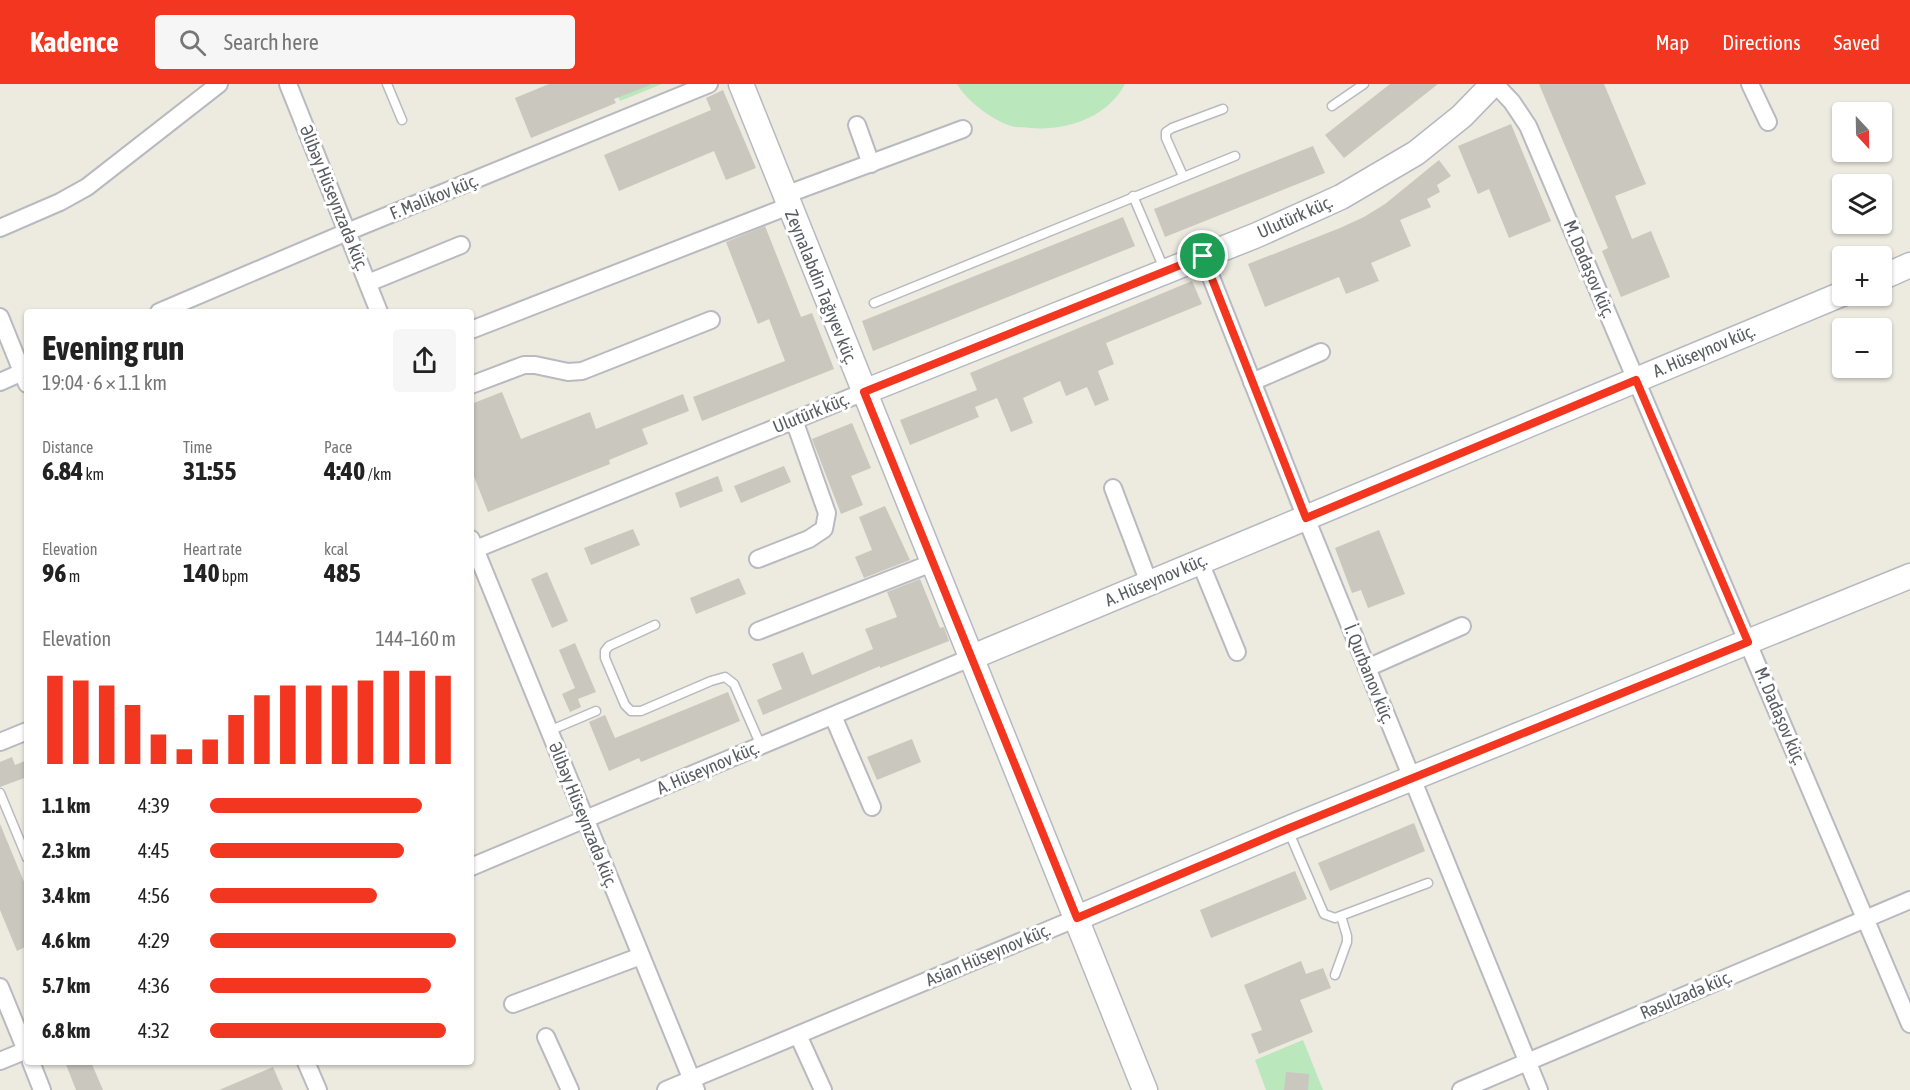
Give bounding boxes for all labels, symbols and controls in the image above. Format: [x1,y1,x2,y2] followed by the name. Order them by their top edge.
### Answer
[155,15,575,69] search box
[30,26,119,58] text: Kadence
[176,26,209,59] icon: search
[224,29,319,55] text: Search here
[1655,30,1689,54] text: Map
[1722,30,1801,54] text: Directions
[1834,30,1880,54] text: Saved
[1832,102,1892,162] north arrow
[1832,102,1892,378] map controls
[296,122,373,274] street label: Əlibəy Hüseynzadə küç.
[387,169,481,224] street label: F. Məlikov küç.
[1832,174,1892,234] button: layers
[1254,191,1336,242] street label: Ulutürk küç.
[781,207,862,367] street label: Zeynalabdin Tağıyev küç.
[1559,217,1619,321] street label: M. Dadaşov küç.
[1177,230,1228,281] pin
[1186,239,1219,272] icon: arrive
[1832,246,1892,306] button: +
[1832,318,1892,378] button: −
[1650,320,1758,381] street label: A. Hüseynov küç.
[42,329,184,367] text: Evening run
[393,329,456,392] button: share
[42,371,167,394] text: 19:04 · 6 × 1.1 km
[770,388,852,437] street label: Ulutürk küç.
[42,438,93,456] text: Distance
[183,438,212,456] text: Time
[324,438,352,456] text: Pace
[42,456,83,486] text: 6.84
[183,456,237,486] text: 31:55
[324,456,365,486] text: 4:40
[83,465,104,483] text: km
[365,465,391,483] text: /km
[42,540,97,558] text: Elevation
[183,540,242,558] text: Heart rate
[324,540,348,558] text: kcal
[1102,549,1210,610] street label: A. Hüseynov küç.
[42,558,66,588] text: 96
[183,558,220,588] text: 140
[324,558,361,588] text: 485
[66,567,80,585] text: m
[220,567,249,585] text: bpm
[1340,621,1399,726] street label: İ. Qurbanov küç.
[42,627,111,650] text: Elevation
[375,627,456,650] text: 144–160 m
[1750,664,1810,768] street label: M. Dadaşov küç.
[654,737,762,798] street label: A. Hüseynov küç.
[545,739,622,891] street label: Əlibəy Hüseynzadə küç.
[42,794,90,817] text: 1.1 km
[138,794,170,817] text: 4:39
[42,839,90,862] text: 2.3 km
[138,839,170,862] text: 4:45
[42,884,90,907] text: 3.4 km
[138,884,170,907] text: 4:56
[922,919,1053,990] street label: Asian Hüseynov küç.
[42,929,90,952] text: 4.6 km
[138,929,170,952] text: 4:29
[1637,966,1735,1023] street label: Rəsulzadə küç.
[42,974,90,997] text: 5.7 km
[138,974,170,997] text: 4:36
[42,1019,90,1042] text: 6.8 km
[138,1019,170,1042] text: 4:32

